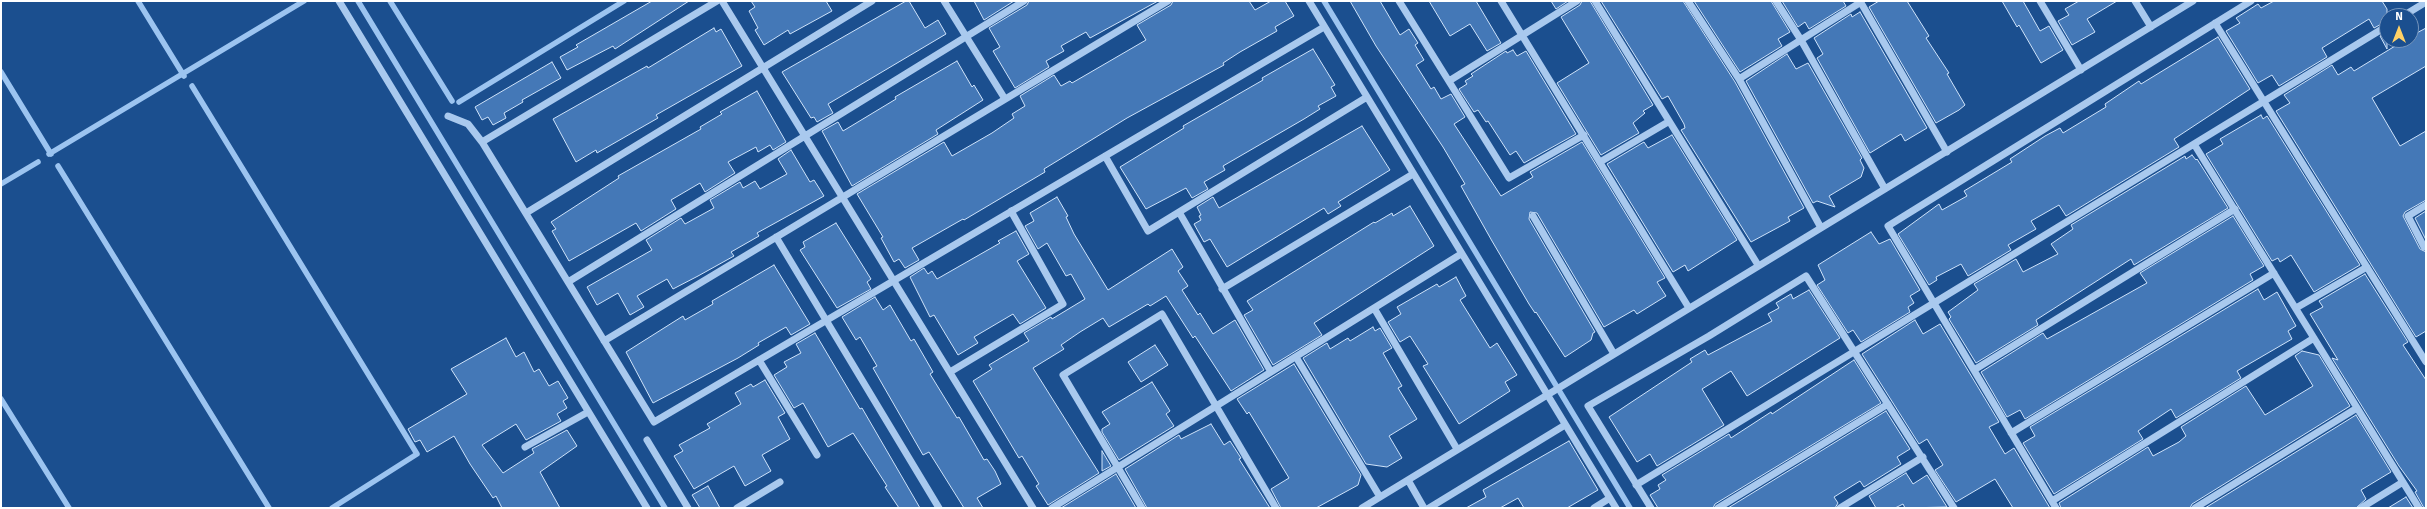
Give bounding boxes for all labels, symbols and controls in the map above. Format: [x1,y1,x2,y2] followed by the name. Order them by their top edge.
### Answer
[2379,8,2419,48] north arrow
[2395,10,2403,23] text: N

